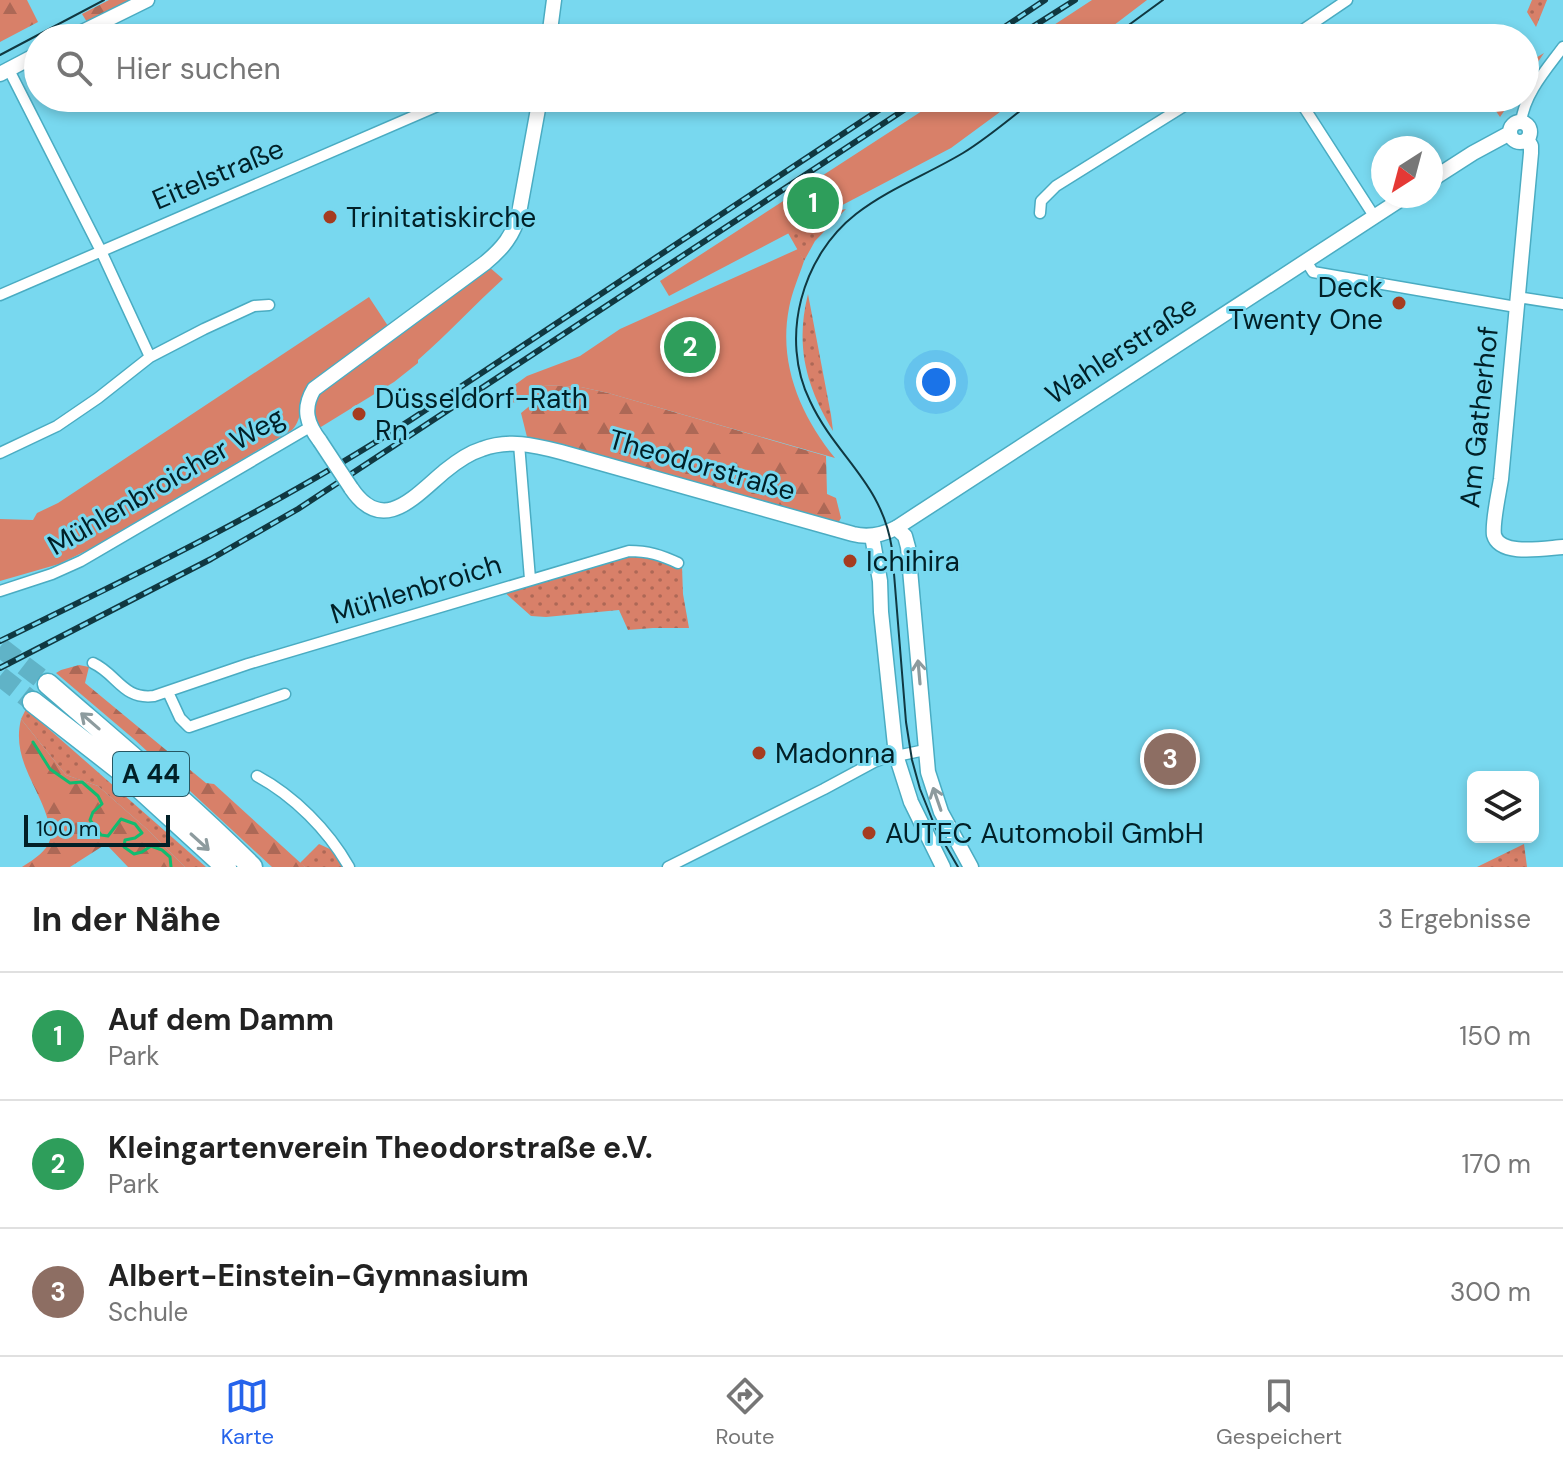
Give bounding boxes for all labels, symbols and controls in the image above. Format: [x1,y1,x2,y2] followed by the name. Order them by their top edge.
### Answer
[24,24,1539,112] search box
[52,46,96,90] icon: search
[116,49,281,88] text: Hier suchen
[147,130,289,218] street label: Eitelstraße
[1371,136,1443,208] north arrow
[787,173,839,233] pin: 1
[346,199,536,236] place label: Trinitatiskirche
[321,208,339,226] marker: Trinitatiskirche
[1228,269,1383,338] place label: Deck Twenty One
[1038,287,1204,413] street label: Wahlerstraße
[1390,294,1408,312] marker: Deck Twenty One
[664,317,716,377] pin: 2
[1451,324,1507,510] street label: Am Gatherhof
[916,362,956,402] your location
[375,380,588,449] place label: Düsseldorf-Rath Rn
[41,398,291,564] street label: Mühlenbroicher Weg
[350,405,368,423] marker: Düsseldorf-Rath Rn
[604,421,800,509] street label: Theodorstraße
[866,543,960,580] place label: Ichihira
[326,545,506,633] street label: Mühlenbroich
[841,552,859,570] marker: Ichihira
[911,659,926,686] one-way arrow
[81,712,101,730] one-way arrow
[1144,729,1196,789] pin: 3
[775,735,895,772] place label: Madonna
[750,744,768,762] marker: Madonna
[113,752,189,796] road number: A 44
[1467,771,1539,843] map controls
[1467,771,1539,843] button: layers
[928,787,943,812] one-way arrow
[24,811,170,847] scale bar
[36,814,98,843] text: 100 m
[885,815,1204,852] place label: AUTEC Automobil GmbH
[860,824,878,842] marker: AUTEC Automobil GmbH
[190,833,210,852] one-way arrow
[32,897,221,942] text: In der Nähe
[1378,902,1531,936] text: 3 Ergebnisse
[108,1000,334,1039] text: Auf dem Damm
[53,1019,63,1053] text: 1
[1459,1019,1531,1053] text: 150 m
[108,1039,159,1073] text: Park
[108,1128,653,1167] text: Kleingartenverein Theodorstraße e.V.
[50,1147,66,1181] text: 2
[1462,1147,1531,1181] text: 170 m
[108,1167,159,1201] text: Park
[108,1256,529,1295] text: Albert-Einstein-Gymnasium
[50,1275,66,1309] text: 3
[1450,1275,1531,1309] text: 300 m
[108,1295,188,1329] text: Schule
[221,1374,274,1451] tab: Karte
[716,1374,774,1451] tab: Route
[1216,1374,1342,1451] tab: Gespeichert

